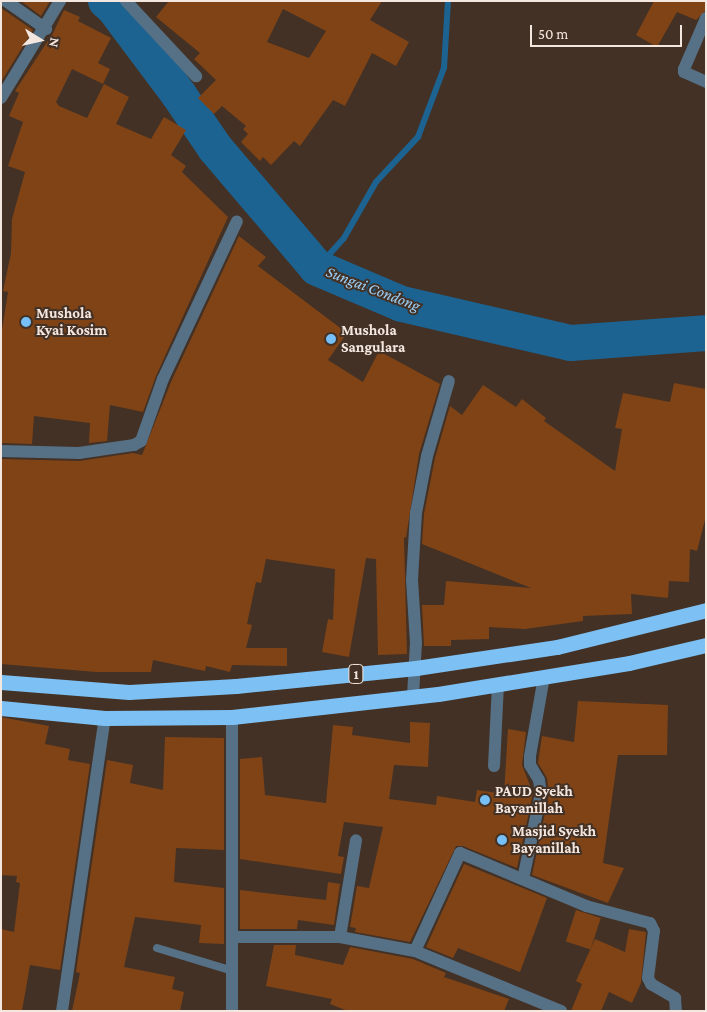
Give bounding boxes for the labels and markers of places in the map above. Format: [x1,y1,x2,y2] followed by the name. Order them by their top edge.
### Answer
[36,304,107,339] place label: Mushola Kyai Kosim
[20,316,32,328] marker: Mushola Kyai Kosim
[341,321,405,356] place label: Mushola Sangulara
[325,333,337,345] marker: Mushola Sangulara
[495,782,573,817] place label: PAUD Syekh Bayanillah
[479,794,491,806] marker: PAUD Syekh Bayanillah
[512,822,596,857] place label: Masjid Syekh Bayanillah
[496,834,508,846] marker: Masjid Syekh Bayanillah

